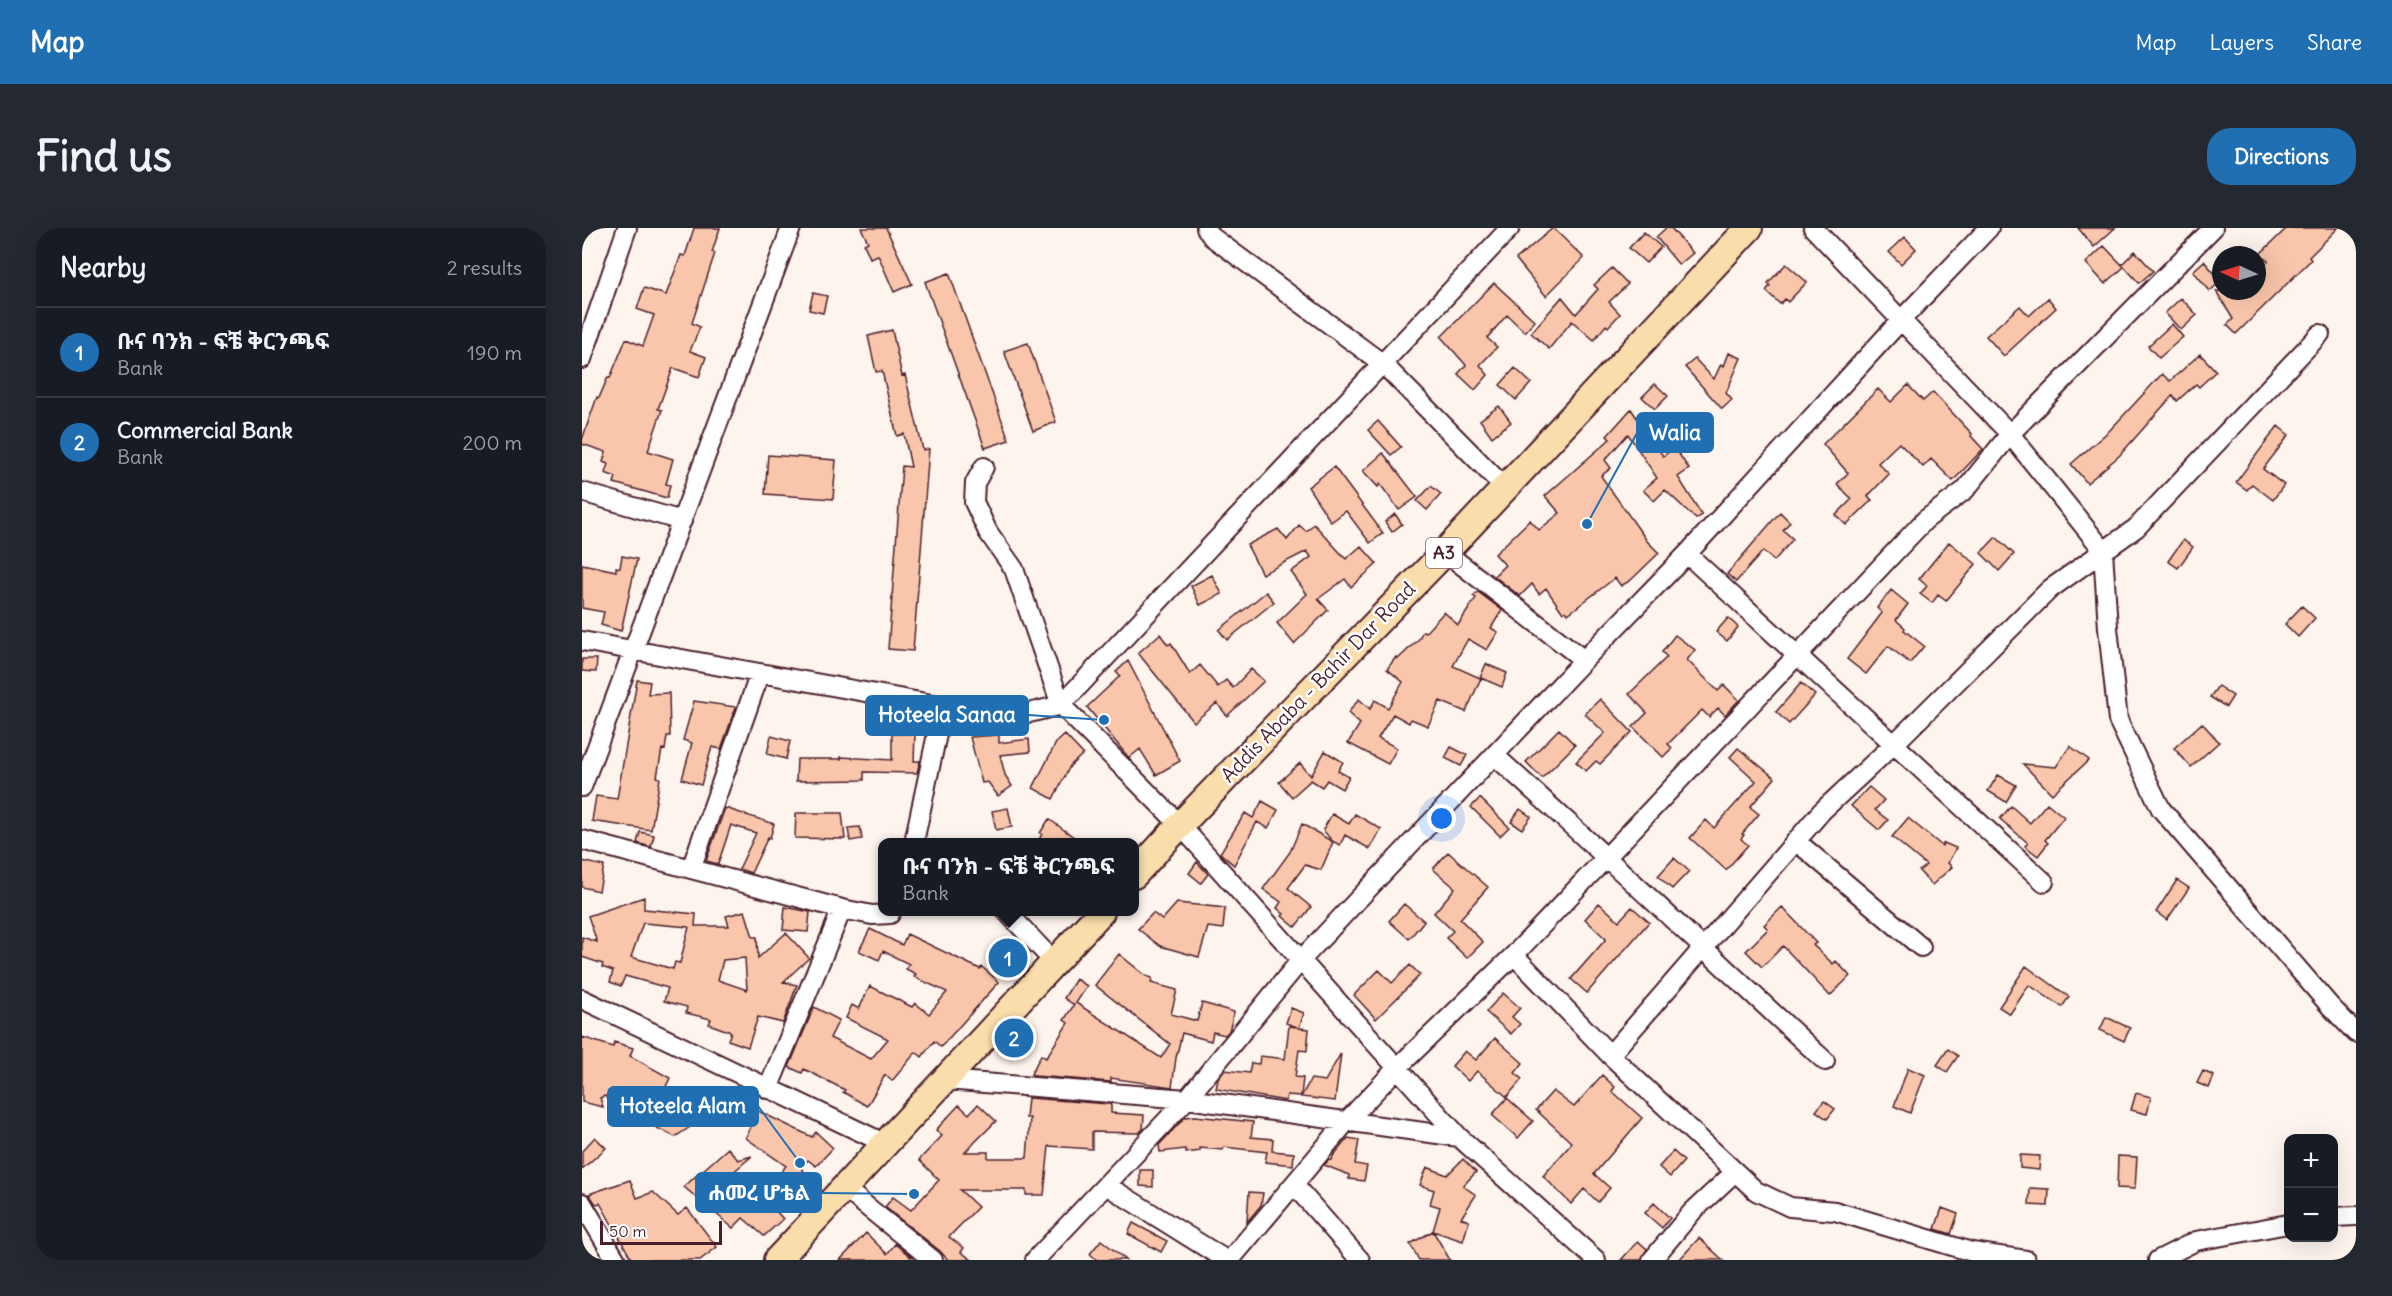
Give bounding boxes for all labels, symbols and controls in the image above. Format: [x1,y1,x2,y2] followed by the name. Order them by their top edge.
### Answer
[30,24,84,60] text: Map
[2136,29,2176,56] text: Map
[2209,29,2274,56] text: Layers
[2307,29,2362,56] text: Share
[2207,128,2356,185] button: Directions
[36,130,172,182] text: Find us
[2212,246,2266,300] north arrow
[60,251,146,284] text: Nearby
[447,255,522,280] text: 2 results
[117,327,329,355] text: ቡና ባንክ - ፍቼ ቅርንጫፍ
[76,340,83,365] text: 1
[467,340,522,365] text: 190 m
[117,355,163,380] text: Bank
[1637,413,1713,452] callout: Walia
[117,416,293,444] text: Commercial Bank
[1649,419,1701,446] text: Walia
[74,430,85,455] text: 2
[462,430,522,455] text: 200 m
[117,444,163,469] text: Bank
[1426,538,1462,568] road number: A3
[1215,576,1420,787] street label: Addis Ababa - Bahir Dar Road
[866,696,1028,735] callout: Hoteela Sanaa
[878,701,1016,728] text: Hoteela Sanaa
[1427,804,1456,833] your location
[878,838,1139,916] popup
[902,852,1115,880] text: ቡና ባንክ - ፍቼ ቅርንጫፍ
[902,880,949,905] text: Bank
[988,936,1028,980] pin: 1
[994,1016,1034,1060] pin: 2
[608,1087,758,1126] callout: Hoteela Alam
[620,1092,747,1119] text: Hoteela Alam
[2284,1134,2338,1242] map controls
[2284,1134,2338,1188] button: +
[696,1173,821,1212] callout: ሐመረ ሆቴል
[708,1179,810,1206] text: ሐመረ ሆቴል
[2284,1188,2338,1242] button: −
[600,1218,722,1246] scale bar
[609,1221,647,1241] text: 50 m

